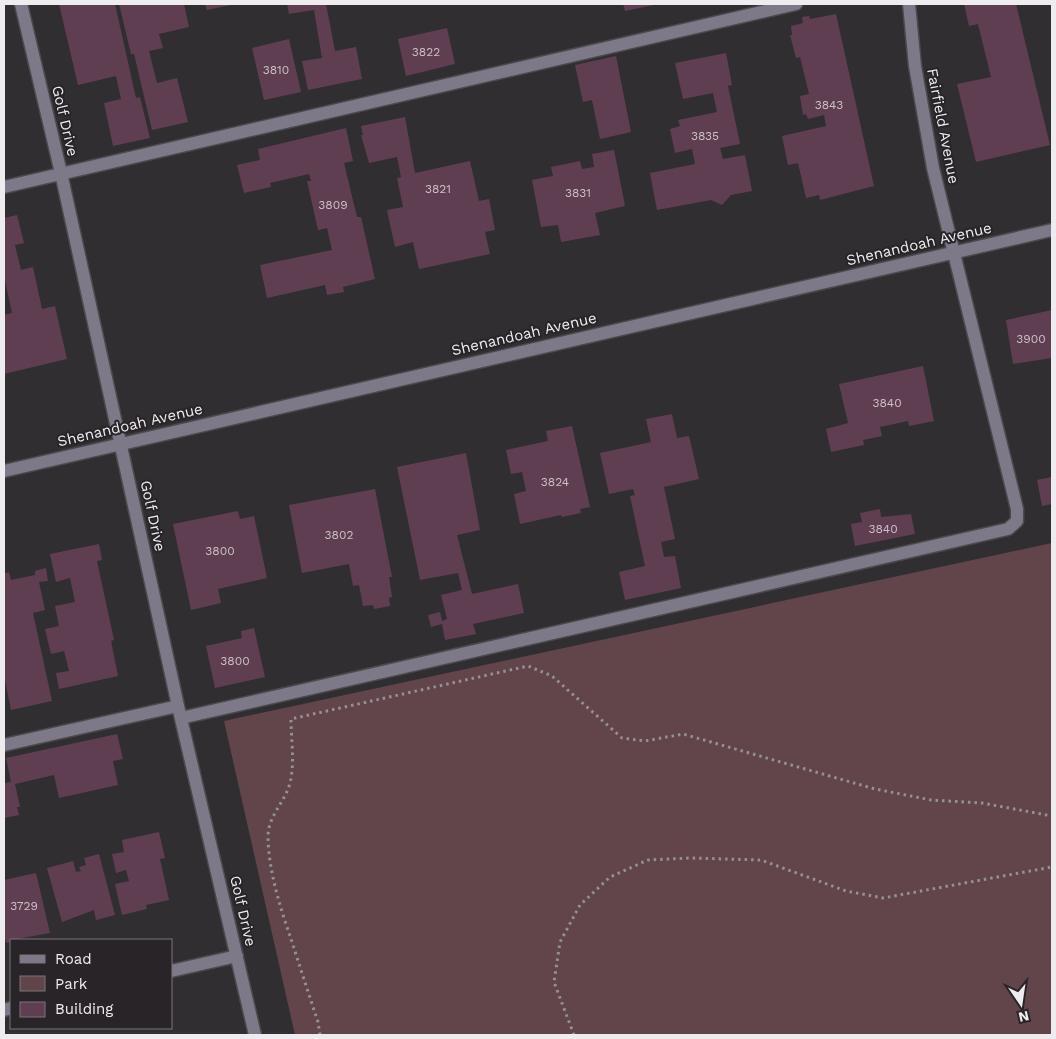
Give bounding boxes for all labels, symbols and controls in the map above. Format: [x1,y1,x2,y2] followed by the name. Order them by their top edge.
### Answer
[412,45,440,59] house number: 3822
[263,63,289,77] house number: 3810
[923,67,963,185] street label: Fairfield Avenue
[48,84,82,158] street label: Golf Drive
[815,98,843,112] house number: 3843
[691,129,719,143] house number: 3835
[425,182,451,196] house number: 3821
[565,186,591,200] house number: 3831
[318,198,348,212] house number: 3809
[845,219,993,269] street label: Shenandoah Avenue
[450,309,598,359] street label: Shenandoah Avenue
[1016,332,1046,346] house number: 3900
[872,396,902,410] house number: 3840
[56,400,204,450] street label: Shenandoah Avenue
[541,475,569,489] house number: 3824
[137,479,169,553] street label: Golf Drive
[868,522,898,536] house number: 3840
[325,528,353,542] house number: 3802
[205,544,235,558] house number: 3800
[220,654,250,668] house number: 3800
[226,874,260,948] street label: Golf Drive
[10,899,38,913] house number: 3729
[10,939,172,1029] legend
[55,950,92,968] text: Road
[55,975,88,993] text: Park
[996,979,1046,1029] north arrow
[55,1000,113,1018] text: Building
[1017,1008,1031,1026] text: N

